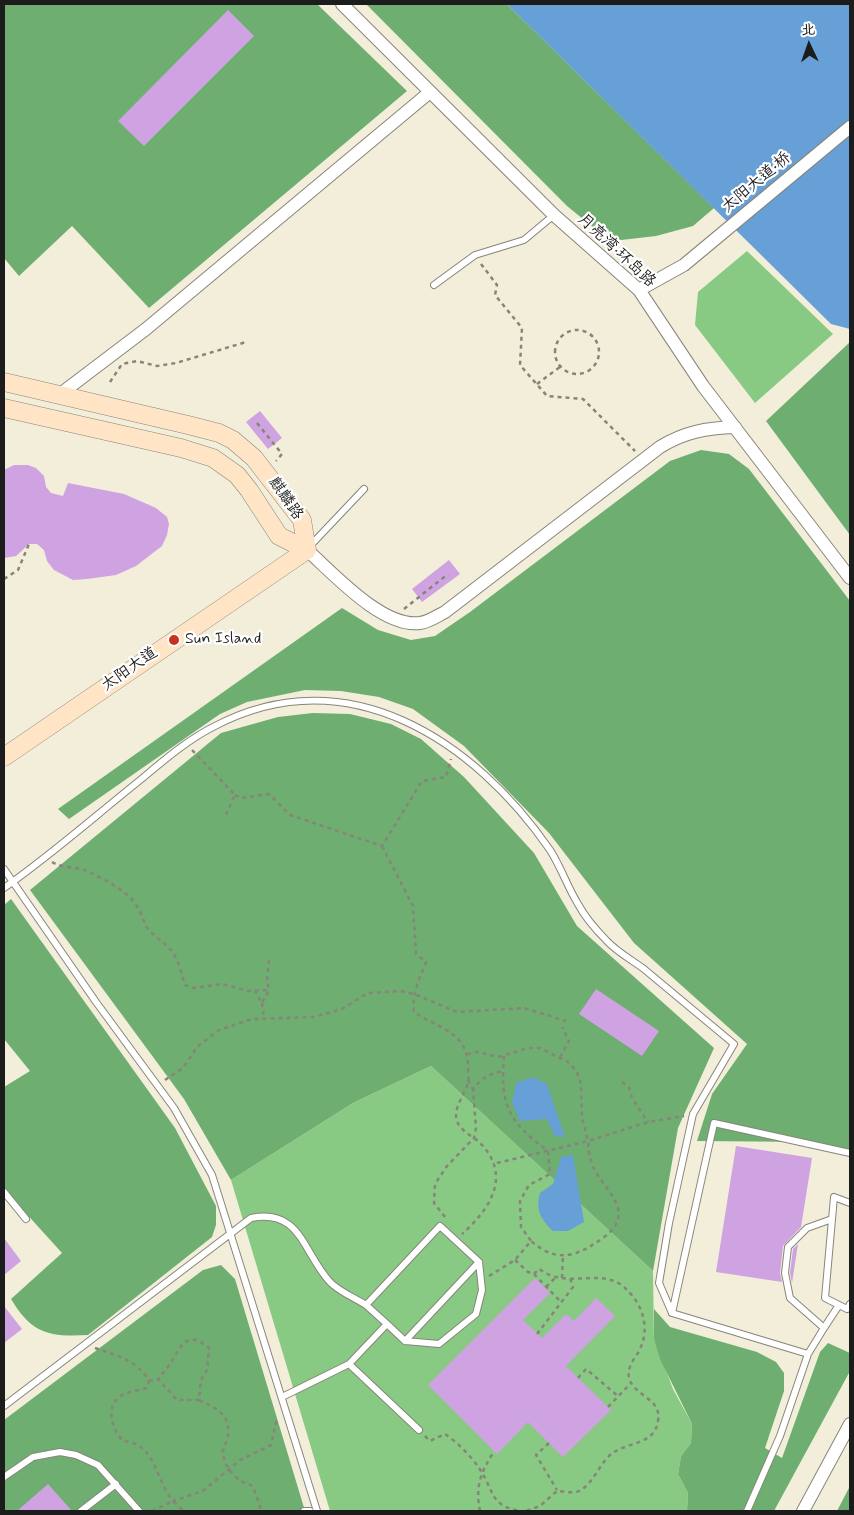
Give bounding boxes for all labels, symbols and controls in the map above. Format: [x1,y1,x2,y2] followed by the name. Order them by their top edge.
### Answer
[784,20,834,70] north arrow
[801,21,816,39] text: 北
[719,149,795,217] street label: 太阳大道·桥
[573,210,659,292] street label: 月亮湾·环岛路
[263,474,307,524] street label: 麒麟路
[185,630,261,650] place label: Sun Island
[167,633,181,647] marker: Sun Island
[98,644,162,696] street label: 太阳大道

